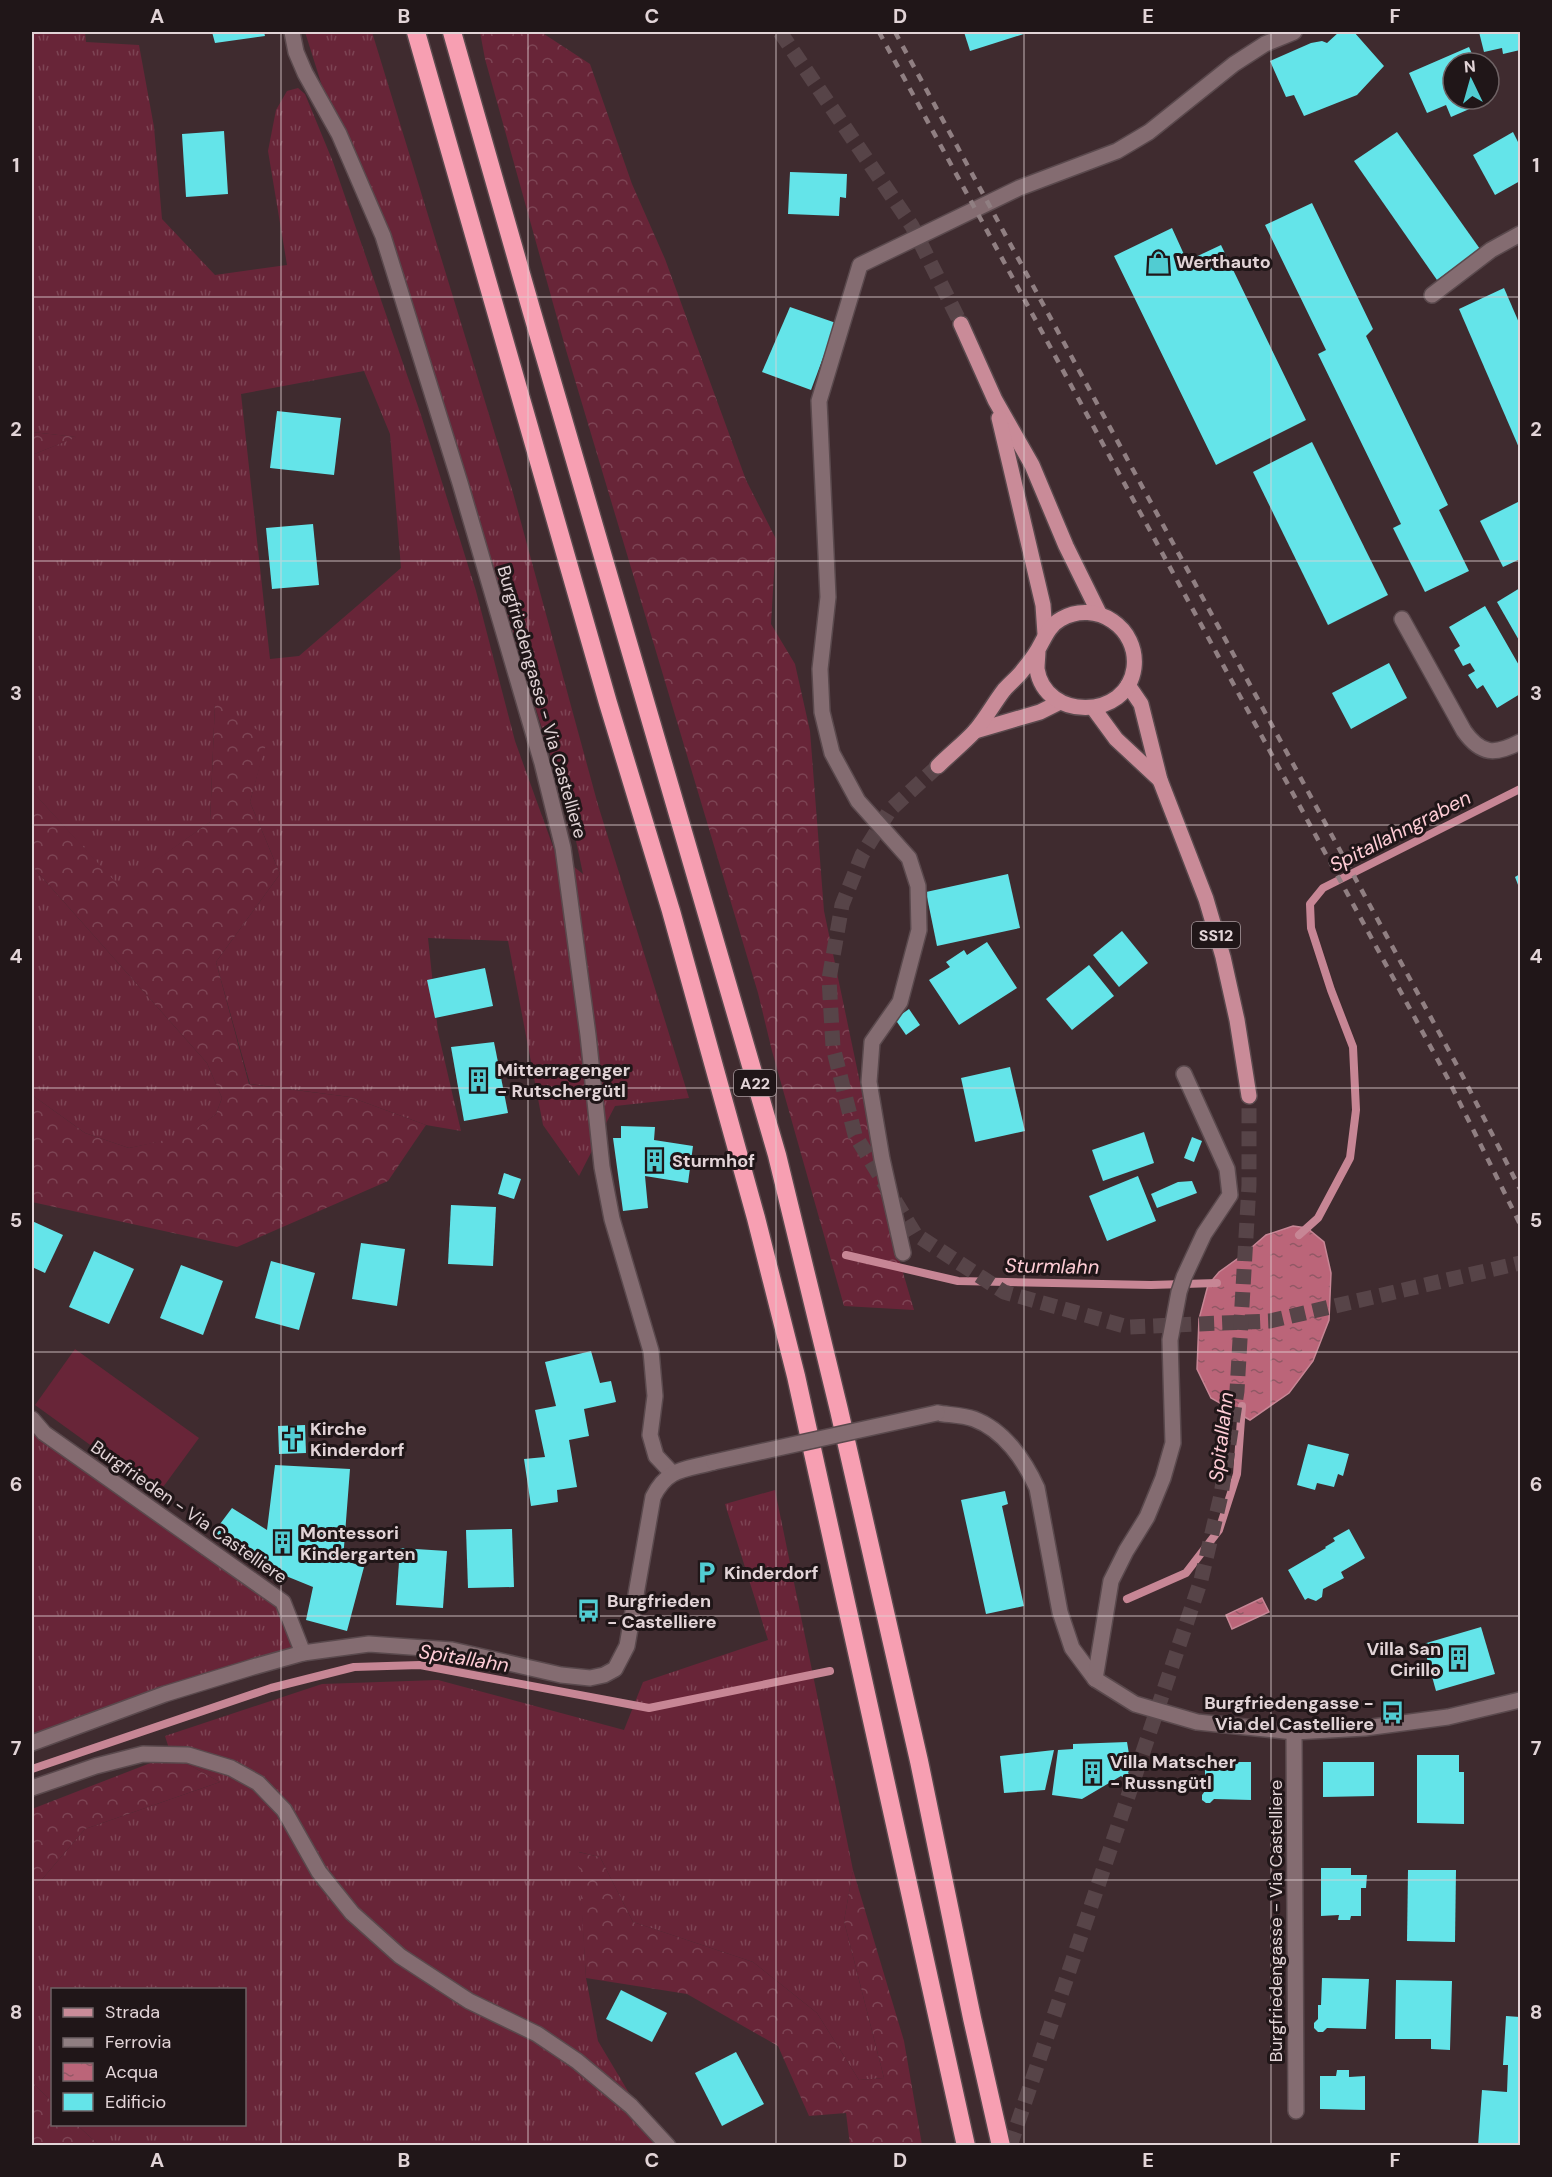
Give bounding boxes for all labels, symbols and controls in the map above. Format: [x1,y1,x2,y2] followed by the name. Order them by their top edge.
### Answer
[150,3,164,29] text: A
[398,3,410,29] text: B
[645,3,659,29] text: C
[893,3,907,29] text: D
[1142,3,1154,29] text: E
[1389,3,1401,29] text: F
[1441,51,1501,111] north arrow
[1463,56,1476,78] text: N
[12,152,20,178] text: 1
[1532,152,1540,178] text: 1
[1145,249,1171,275] shop icon: Werthauto
[1176,250,1271,274] place label: Werthauto
[10,416,22,442] text: 2
[1530,416,1542,442] text: 2
[492,563,592,841] street label: Burgfriedengasse - Via Castelliere
[10,680,22,706] text: 3
[1530,680,1542,706] text: 3
[1325,784,1475,878] water label: Spitallahngraben
[1192,922,1240,948] road number: SS12
[10,943,23,969] text: 4
[1530,943,1543,969] text: 4
[497,1058,630,1103] place label: Mitterragenger - Rutschergütl
[466,1067,492,1093] building icon: Mitterragenger - Rutschergütl
[734,1070,776,1096] road number: A22
[641,1148,667,1174] building icon: Sturmhof
[672,1149,755,1173] place label: Sturmhof
[10,1207,22,1233] text: 5
[1530,1207,1542,1233] text: 5
[1005,1252,1099,1280] water label: Sturmlahn
[1203,1390,1239,1484] water label: Spitallahn
[310,1417,404,1462] place label: Kirche Kinderdorf
[279,1426,305,1452] church icon: Kirche Kinderdorf
[86,1435,292,1589] street label: Burgfrieden - Via Castelliere
[10,1471,22,1497] text: 6
[1530,1471,1542,1497] text: 6
[300,1521,416,1566] place label: Montessori Kindergarten
[269,1530,295,1556] building icon: Montessori Kindergarten
[693,1560,719,1586] parking icon: Kinderdorf
[724,1561,818,1585] place label: Kinderdorf
[607,1589,717,1634] place label: Burgfrieden - Castelliere
[576,1598,602,1624] bus stop icon: Burgfrieden - Castelliere
[1366,1637,1441,1682] place label: Villa San Cirillo
[417,1638,511,1678] water label: Spitallahn
[1446,1646,1472,1672] building icon: Villa San Cirillo
[1204,1691,1374,1736] place label: Burgfriedengasse - Via del Castelliere
[1379,1700,1405,1726] bus stop icon: Burgfriedengasse - Via del Castelliere
[11,1735,22,1761] text: 7
[1531,1735,1542,1761] text: 7
[1110,1750,1236,1795] place label: Villa Matscher - Russngütl
[1079,1759,1105,1785] building icon: Villa Matscher - Russngütl
[1264,1780,1288,2062] street label: Burgfriedengasse - Via Castelliere
[51,1988,246,2126] legend
[10,1999,22,2025] text: 8
[1530,1999,1542,2025] text: 8
[105,2000,160,2024] text: Strada
[105,2030,171,2054] text: Ferrovia
[105,2060,158,2084] text: Acqua
[105,2090,166,2114] text: Edificio
[150,2147,164,2173] text: A
[398,2147,410,2173] text: B
[645,2147,659,2173] text: C
[893,2147,907,2173] text: D
[1142,2147,1154,2173] text: E
[1389,2147,1401,2173] text: F

